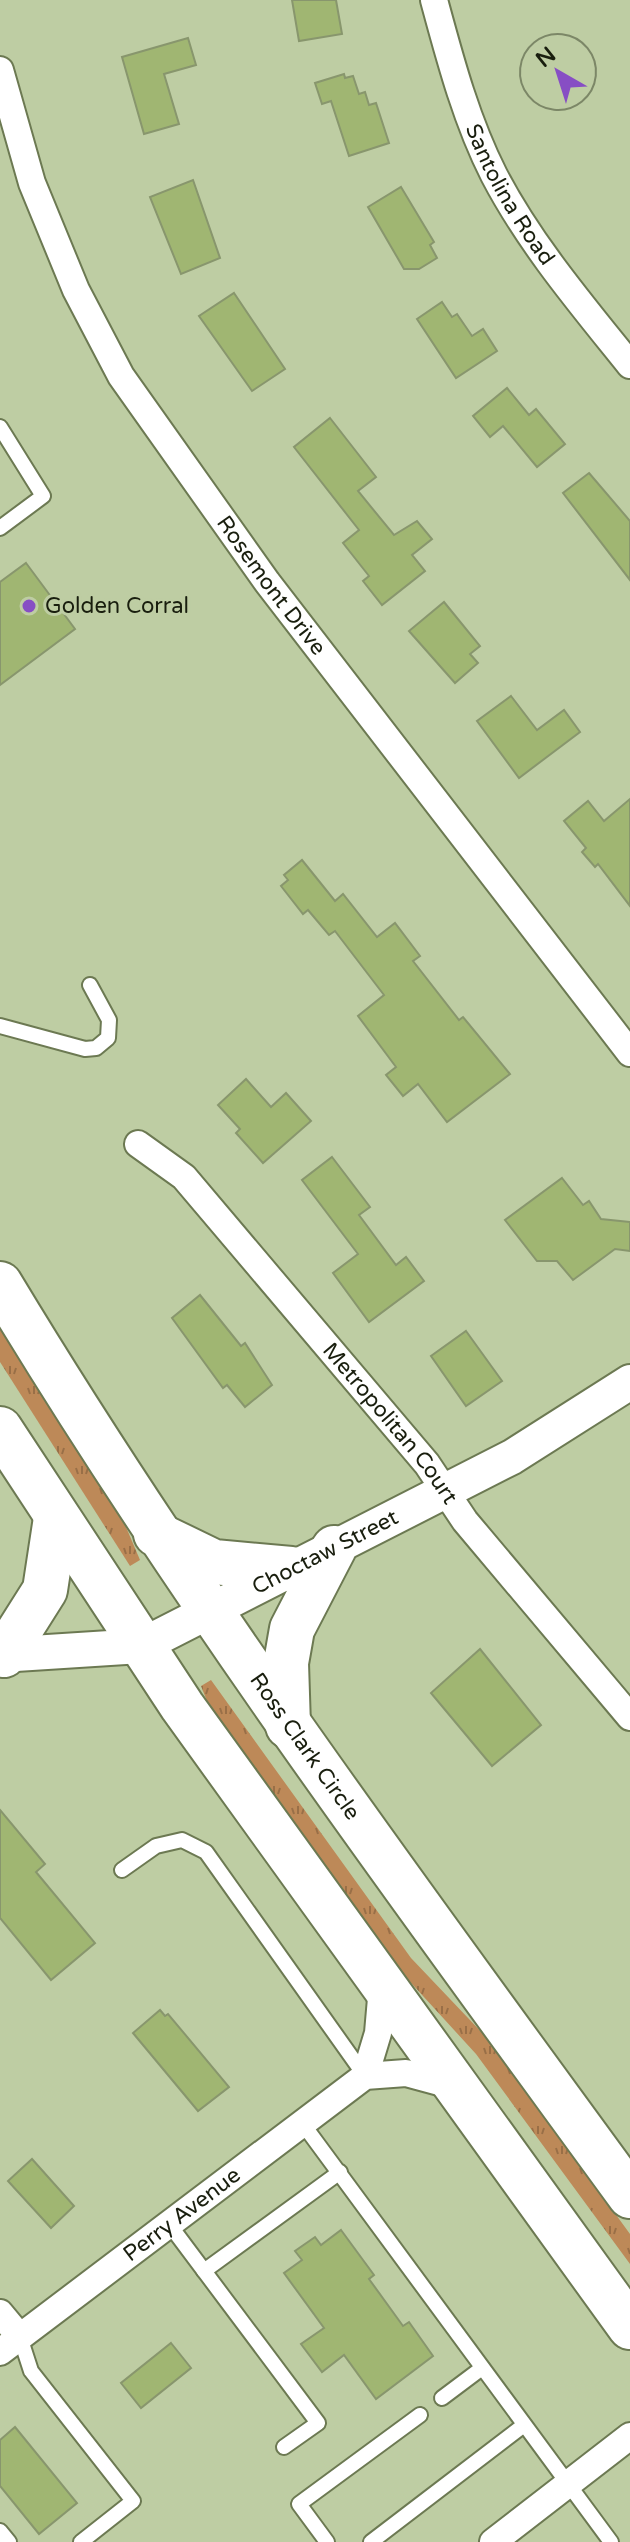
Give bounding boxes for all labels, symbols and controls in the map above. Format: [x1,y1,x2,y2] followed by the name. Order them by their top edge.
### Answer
[518,32,598,112] north arrow
[531,42,561,73] text: N
[460,120,560,270] street label: Santolina Road
[211,511,332,660] street label: Rosemont Drive
[45,593,189,619] place label: Golden Corral
[20,597,38,615] marker: Golden Corral
[317,1338,463,1509] street label: Metropolitan Court
[248,1504,403,1600] street label: Choctaw Street
[244,1668,366,1825] street label: Ross Clark Circle
[118,2162,246,2267] street label: Perry Avenue

